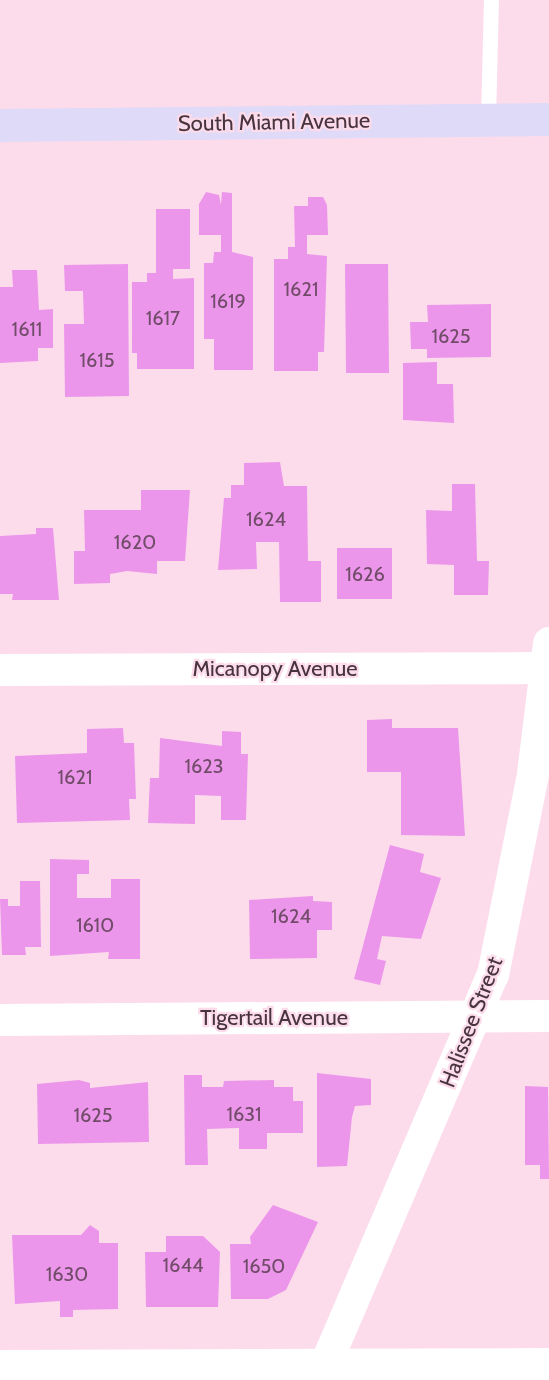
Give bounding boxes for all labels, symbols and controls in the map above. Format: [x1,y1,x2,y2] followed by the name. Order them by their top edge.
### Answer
[178,107,370,137] street label: South Miami Avenue
[284,277,318,301] house number: 1621
[210,289,246,313] house number: 1619
[146,306,180,330] house number: 1617
[12,317,42,341] house number: 1611
[431,324,471,348] house number: 1625
[79,348,115,372] house number: 1615
[246,507,286,531] house number: 1624
[114,530,156,554] house number: 1620
[345,562,385,586] house number: 1626
[192,656,358,682] street label: Micanopy Avenue
[184,754,224,778] house number: 1623
[58,765,92,789] house number: 1621
[271,904,311,928] house number: 1624
[76,913,114,937] house number: 1610
[434,953,508,1091] street label: Halissee Street
[200,1005,348,1031] street label: Tigertail Avenue
[226,1102,262,1126] house number: 1631
[73,1103,113,1127] house number: 1625
[163,1253,203,1277] house number: 1644
[243,1254,285,1278] house number: 1650
[46,1262,88,1286] house number: 1630

